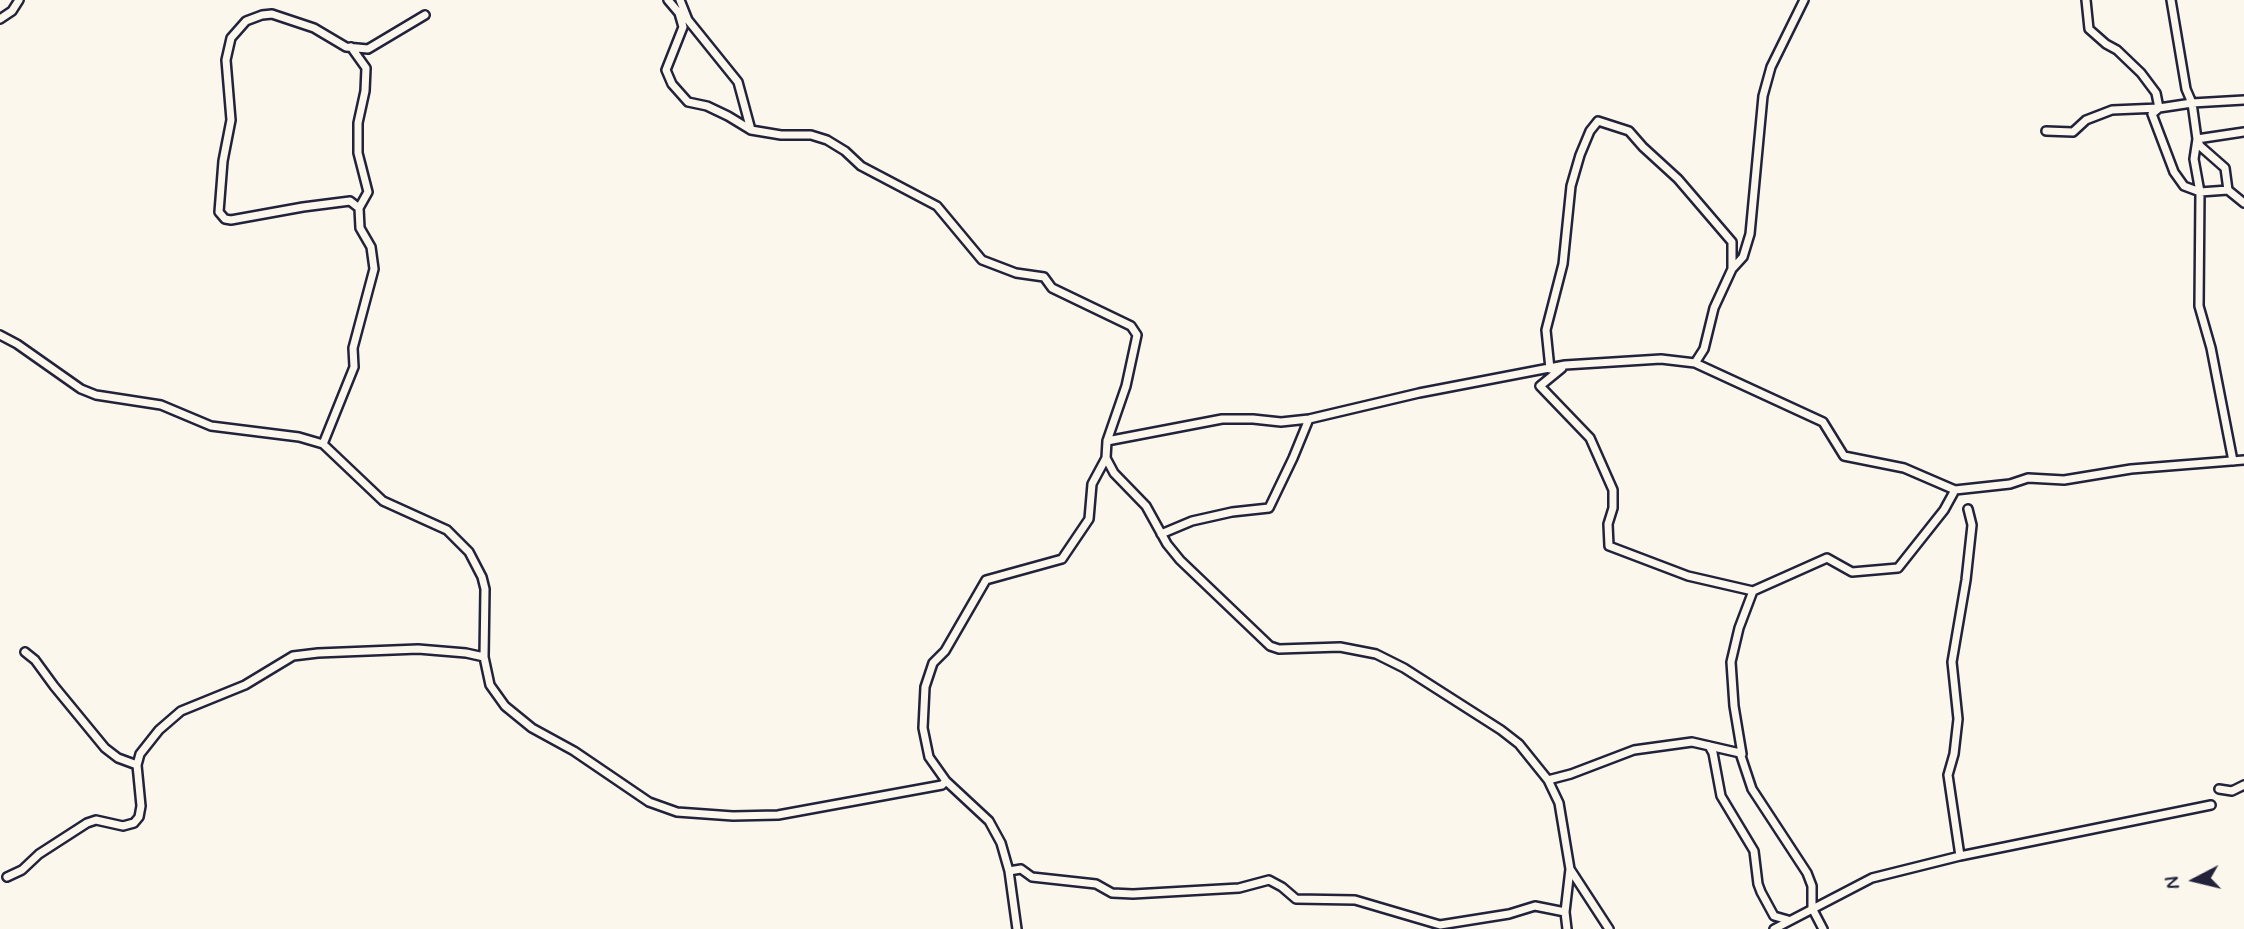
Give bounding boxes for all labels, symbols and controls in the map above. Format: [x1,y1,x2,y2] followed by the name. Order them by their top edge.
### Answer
[2160,845,2230,915] north arrow
[2160,875,2187,890] text: N

